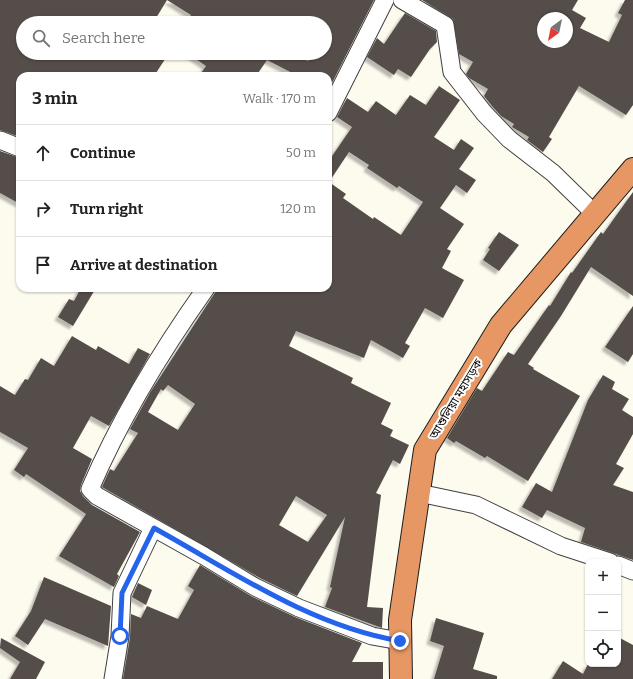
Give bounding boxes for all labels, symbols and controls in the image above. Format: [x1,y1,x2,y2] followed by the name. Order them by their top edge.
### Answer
[537,12,573,48] north arrow
[16,16,332,60] search box
[30,27,52,49] icon: search
[62,29,145,47] text: Search here
[32,88,77,109] text: 3 min
[243,91,316,106] text: Walk · 170 m
[32,142,54,164] icon: ahead
[70,144,136,162] text: Continue
[286,145,316,160] text: 50 m
[32,198,54,220] icon: right
[70,200,143,218] text: Turn right
[280,201,316,216] text: 120 m
[32,254,54,276] icon: arrive
[70,256,217,274] text: Arrive at destination
[425,356,486,442] street label: আশুলিয়া মহাসড়ক
[585,559,621,667] map controls
[585,559,621,595] button: +
[585,595,621,631] button: −
[111,627,129,645] route start
[585,631,621,667] button: locate
[391,632,409,650] route end

